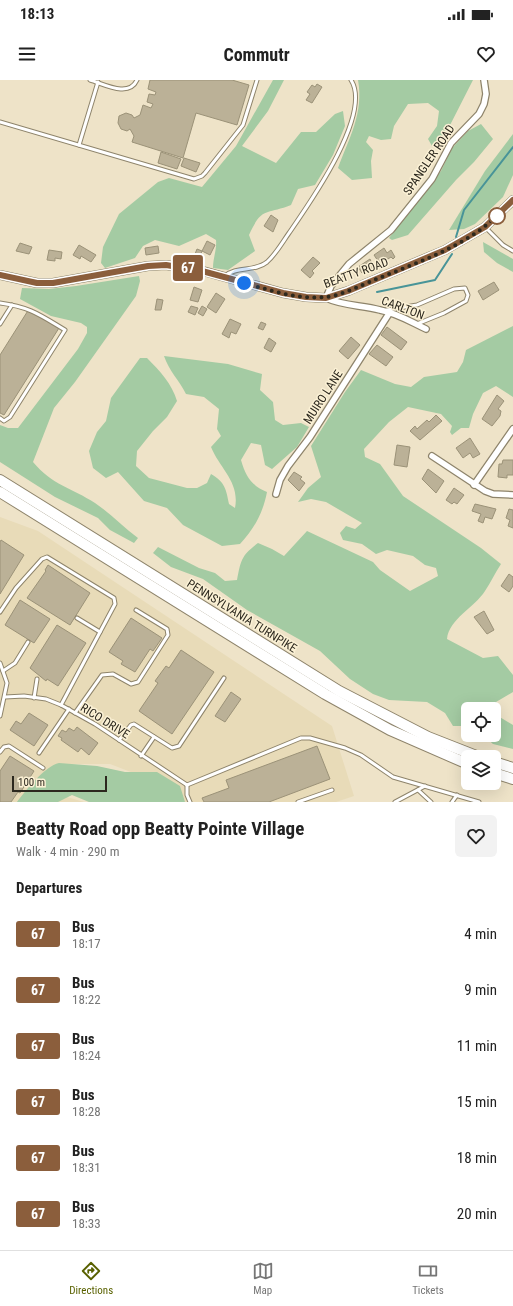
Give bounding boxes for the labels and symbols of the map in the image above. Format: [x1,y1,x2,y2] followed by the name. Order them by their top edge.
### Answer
[400,122,458,198] street label: SPANGLER ROAD
[488,207,506,225] unlabelled marker
[170,255,206,281] line badge: 67
[322,255,390,291] street label: BEATTY ROAD
[234,273,254,293] your location
[380,293,426,323] street label: CARLTON
[300,367,346,427] street label: MUIRO LANE
[185,576,300,656] street label: PENNSYLVANIA TURNPIKE
[78,700,132,742] street label: RICO DRIVE
[12,774,107,793] scale bar

